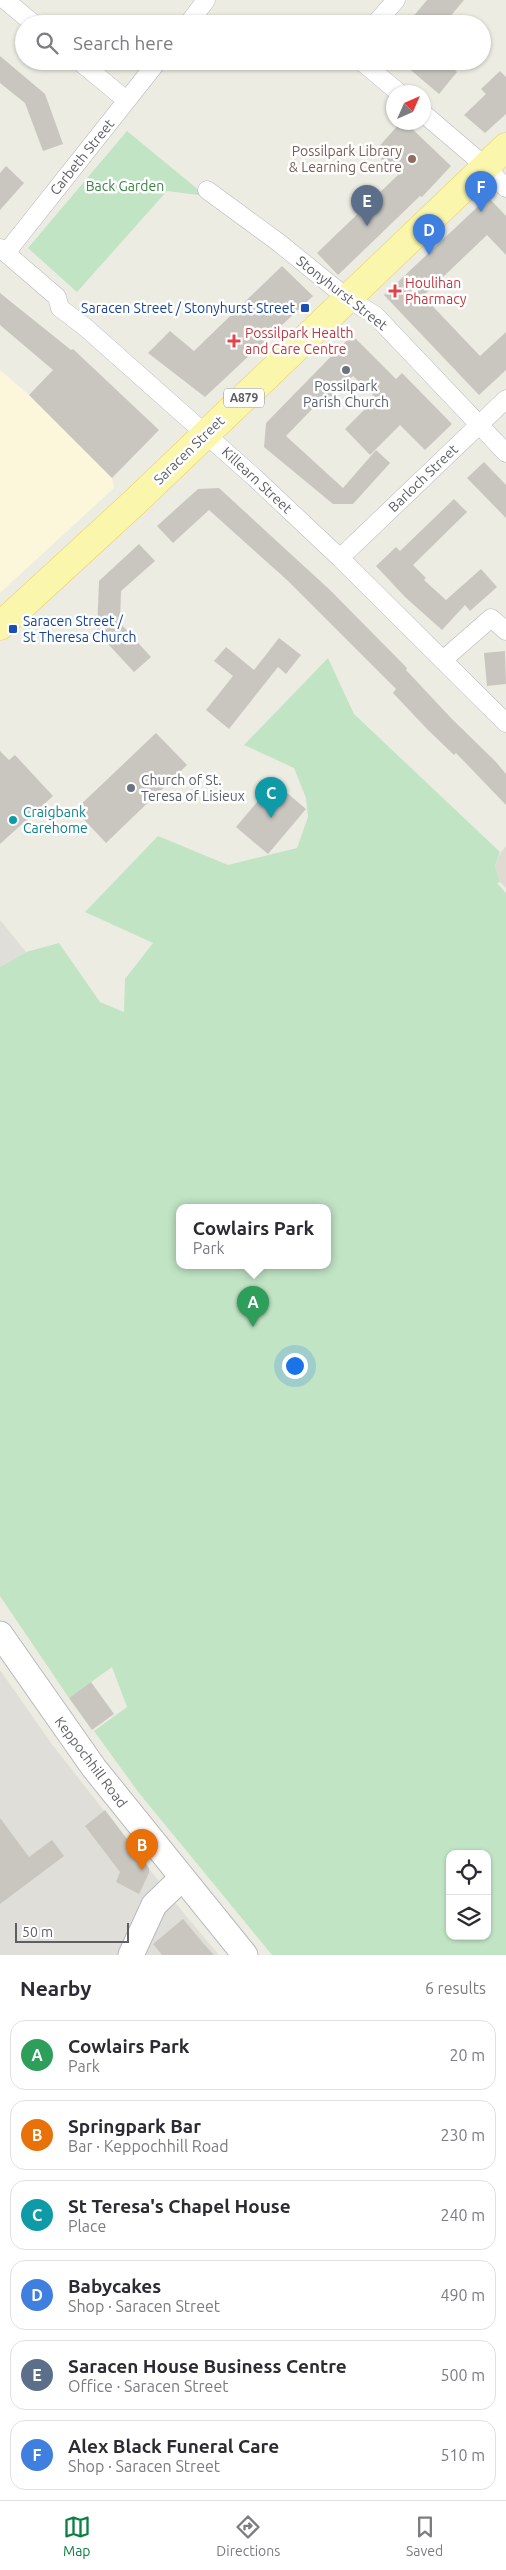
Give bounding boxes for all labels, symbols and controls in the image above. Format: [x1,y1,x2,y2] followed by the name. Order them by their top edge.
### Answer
[15,15,491,70] search box
[33,29,61,57] icon: search
[73,32,173,54] text: Search here
[386,85,431,130] north arrow
[47,116,118,198] street label: Carbeth Street
[289,143,402,175] place label: Possilpark Library & Learning Centre
[406,153,418,165] marker: Possilpark Library & Learning Centre
[465,171,497,212] pin: F
[86,178,164,194] park label: Back Garden
[351,185,383,226] pin: E
[413,214,445,255] pin: D
[293,253,391,334] street label: Stonyhurst Street
[405,275,467,307] place label: Houlihan Pharmacy
[389,285,401,297] marker: Houlihan Pharmacy
[81,300,295,316] place label: Saracen Street / Stonyhurst Street
[299,302,311,314] marker: Saracen Street / Stonyhurst Street
[245,325,353,357] place label: Possilpark Health and Care Centre
[227,334,241,348] marker: Possilpark Health and Care Centre
[340,364,352,376] marker: Possilpark Parish Church
[303,378,389,410] place label: Possilpark Parish Church
[224,388,264,408] road number: A879
[151,412,228,488] street label: Saracen Street
[385,441,461,515] street label: Barloch Street
[219,443,296,517] street label: Killearn Street
[23,613,136,645] place label: Saracen Street / St Theresa Church
[7,623,19,635] marker: Saracen Street / St Theresa Church
[141,772,245,804] place label: Church of St. Teresa of Lisieux
[255,777,287,818] pin: C
[125,782,137,794] marker: Church of St. Teresa of Lisieux
[23,804,88,836] place label: Craigbank Carehome
[7,814,19,826] marker: Craigbank Carehome
[176,1204,331,1269] popup
[193,1217,314,1239] text: Cowlairs Park
[193,1239,225,1257] text: Park
[237,1286,269,1327] pin: A
[282,1353,308,1379] your location
[52,1714,130,1810] street label: Keppochhill Road
[126,1829,158,1870] pin: B
[446,1850,491,1940] map controls
[446,1850,491,1895] button: locate
[446,1895,491,1940] button: layers
[15,1920,129,1943] scale bar
[22,1924,53,1940] text: 50 m
[20,1976,91,2000] text: Nearby
[425,1979,486,1997] text: 6 results
[68,2035,189,2057] text: Cowlairs Park
[31,2046,43,2064] text: A
[449,2046,485,2064] text: 20 m
[68,2057,100,2075] text: Park
[68,2115,201,2137] text: Springpark Bar
[32,2126,42,2144] text: B
[440,2126,485,2144] text: 230 m
[68,2137,229,2155] text: Bar · Keppochhill Road
[68,2195,291,2217] text: St Teresa's Chapel House
[32,2206,42,2224] text: C
[440,2206,485,2224] text: 240 m
[68,2217,106,2235] text: Place
[68,2275,161,2297] text: Babycakes
[31,2286,43,2304] text: D
[440,2286,485,2304] text: 490 m
[68,2297,220,2315] text: Shop · Saracen Street
[68,2355,347,2377] text: Saracen House Business Centre
[32,2366,42,2384] text: E
[440,2366,485,2384] text: 500 m
[68,2377,229,2395] text: Office · Saracen Street
[68,2435,279,2457] text: Alex Black Funeral Care
[33,2446,42,2464] text: F
[440,2446,485,2464] text: 510 m
[68,2457,220,2475] text: Shop · Saracen Street
[63,2513,91,2559] tab: Map
[216,2513,280,2559] tab: Directions
[406,2513,443,2559] tab: Saved

